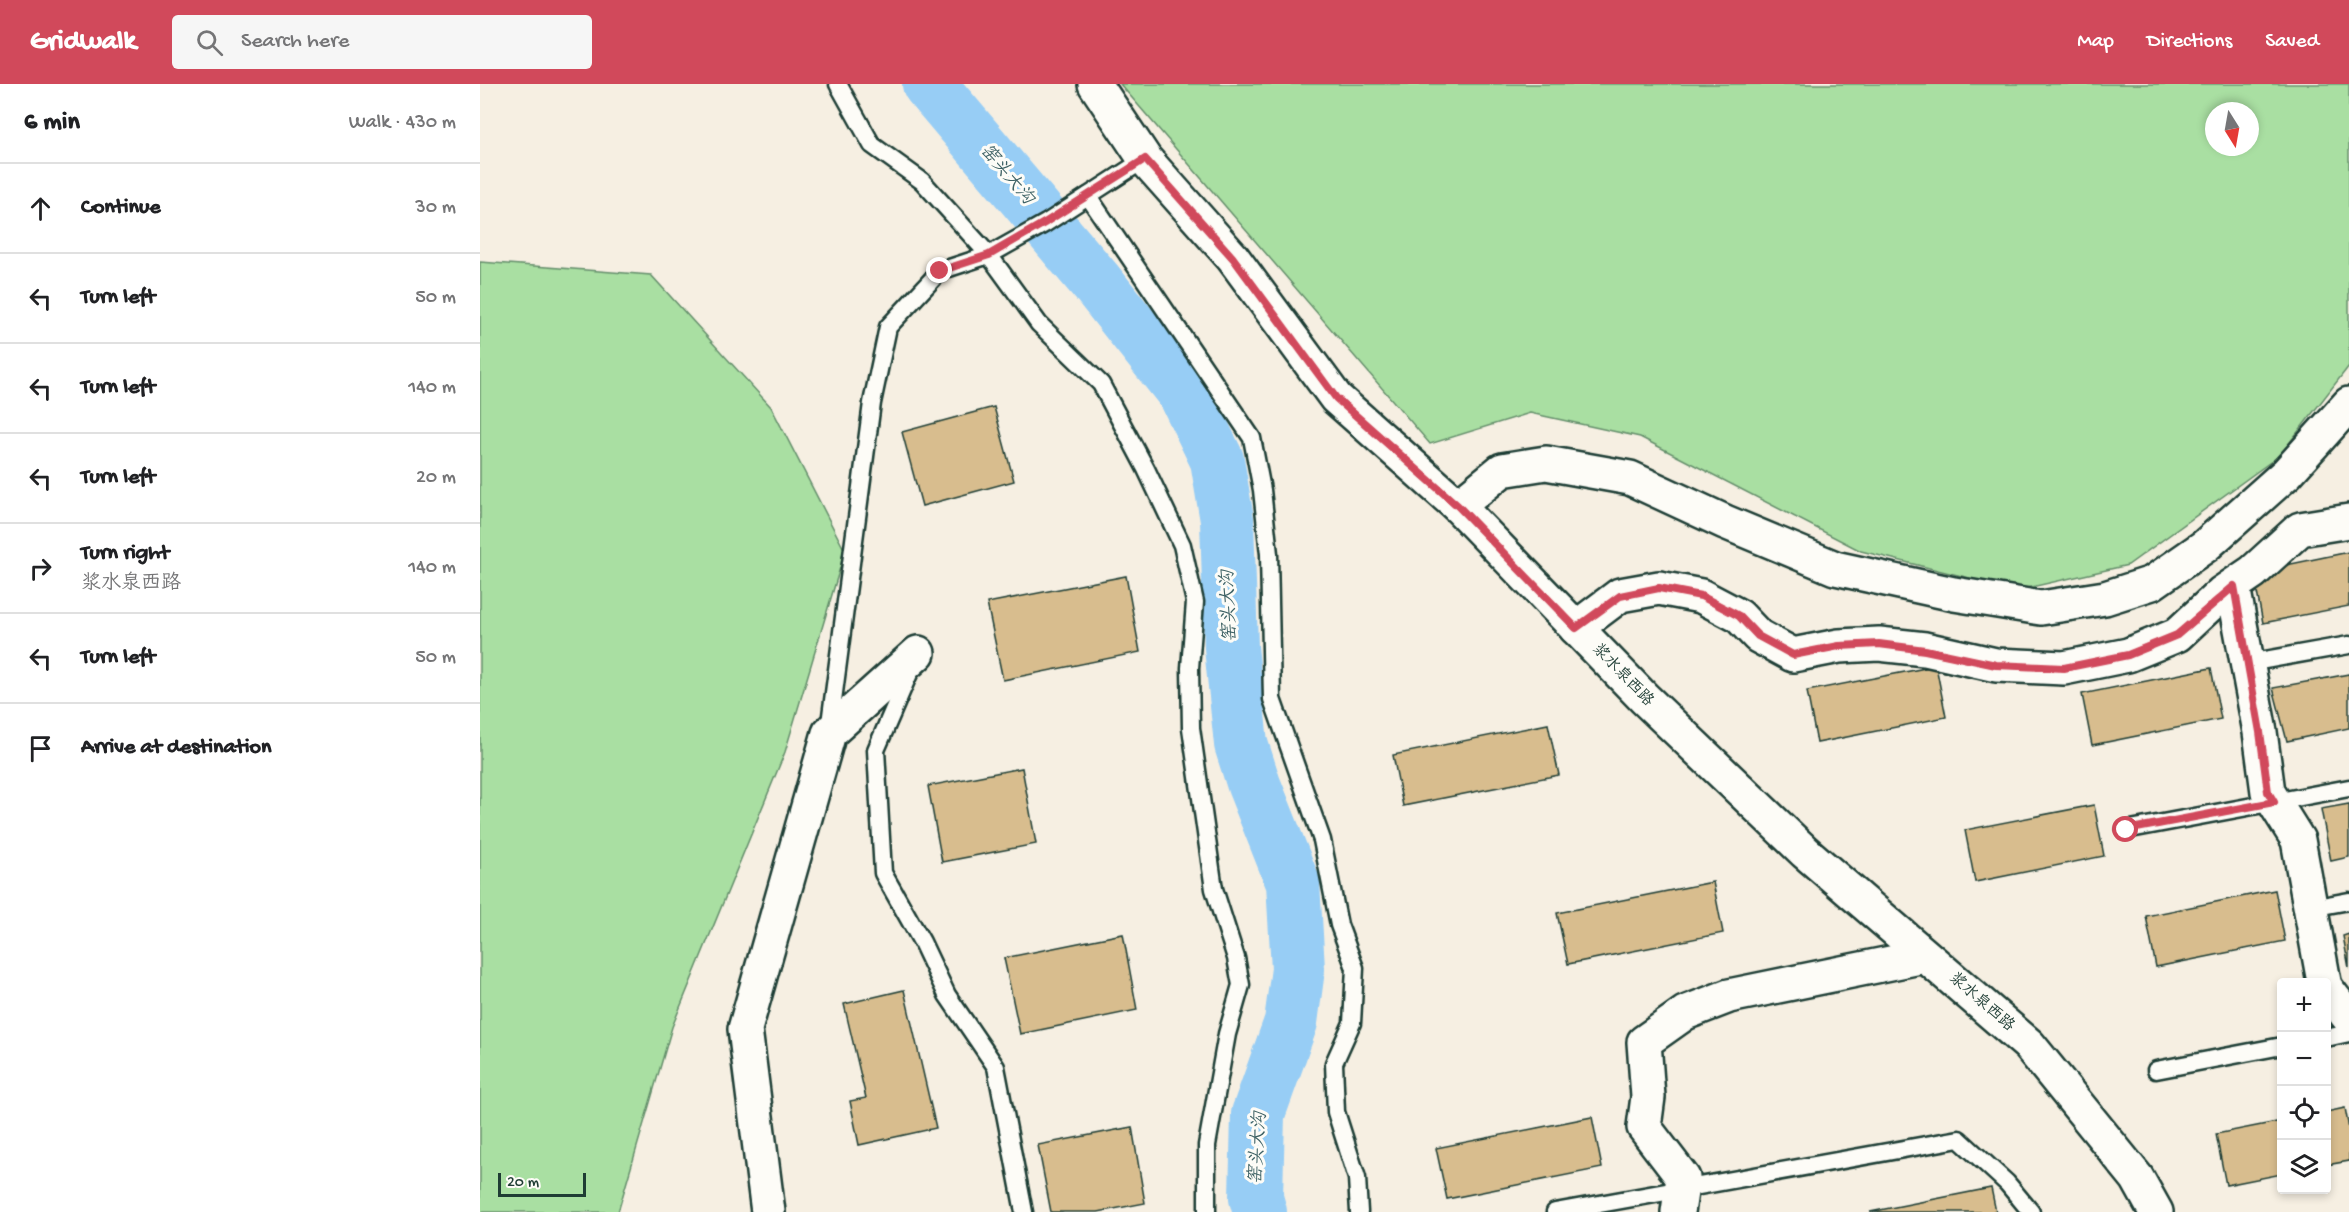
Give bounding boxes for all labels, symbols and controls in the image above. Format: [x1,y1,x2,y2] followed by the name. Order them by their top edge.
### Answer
[172,15,592,69] search box
[30,26,136,59] text: Gridwalk
[193,26,226,59] icon: search
[241,29,349,55] text: Search here
[2077,30,2114,55] text: Map
[2147,30,2232,55] text: Directions
[2265,30,2319,55] text: Saved
[2205,102,2259,156] north arrow
[24,108,80,139] text: 6 min
[349,112,456,135] text: Walk · 430 m
[975,140,1039,211] water label: 窑头大沟
[24,192,57,225] icon: ahead
[81,195,161,221] text: Continue
[415,197,456,220] text: 30 m
[926,257,952,283] route end
[24,282,57,315] icon: left
[81,285,155,311] text: Turn left
[415,287,456,310] text: 50 m
[24,372,57,405] icon: left
[81,375,155,401] text: Turn left
[408,377,456,400] text: 140 m
[24,462,57,495] icon: left
[81,465,155,491] text: Turn left
[416,467,456,490] text: 20 m
[81,541,169,567] text: Turn right
[24,552,57,585] icon: right
[408,557,456,580] text: 140 m
[1217,568,1242,642] water label: 窑头大沟
[81,573,181,596] text: 浆水泉西路
[1587,639,1658,711] street label: 浆水泉西路
[24,642,57,675] icon: left
[81,645,155,671] text: Turn left
[415,647,456,670] text: 50 m
[24,732,57,765] icon: arrive
[81,735,271,761] text: Arrive at destination
[2112,816,2138,842] route start
[1945,968,2019,1036] street label: 浆水泉西路
[2277,978,2331,1194] map controls
[2277,978,2331,1032] button: +
[2277,1032,2331,1086] button: −
[2277,1086,2331,1140] button: locate
[1245,1109,1272,1185] water label: 窑头大沟
[2277,1140,2331,1194] button: layers
[498,1170,586,1198] scale bar
[507,1174,539,1193] text: 20 m

